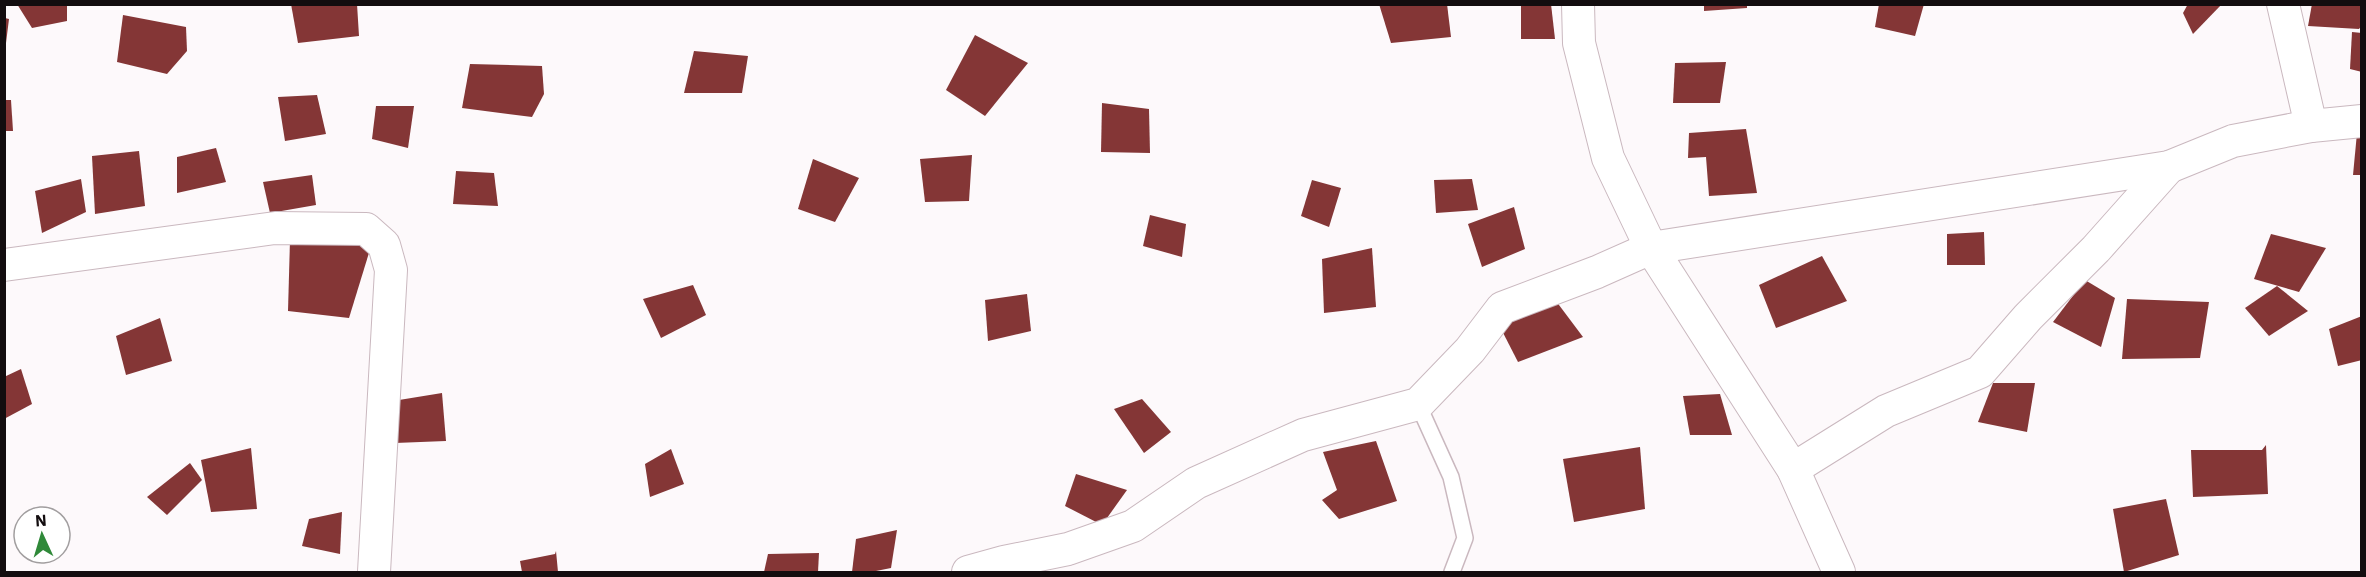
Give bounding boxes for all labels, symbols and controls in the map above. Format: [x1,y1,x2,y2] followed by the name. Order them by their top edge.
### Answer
[12,505,72,565] north arrow
[34,510,47,530] text: N

